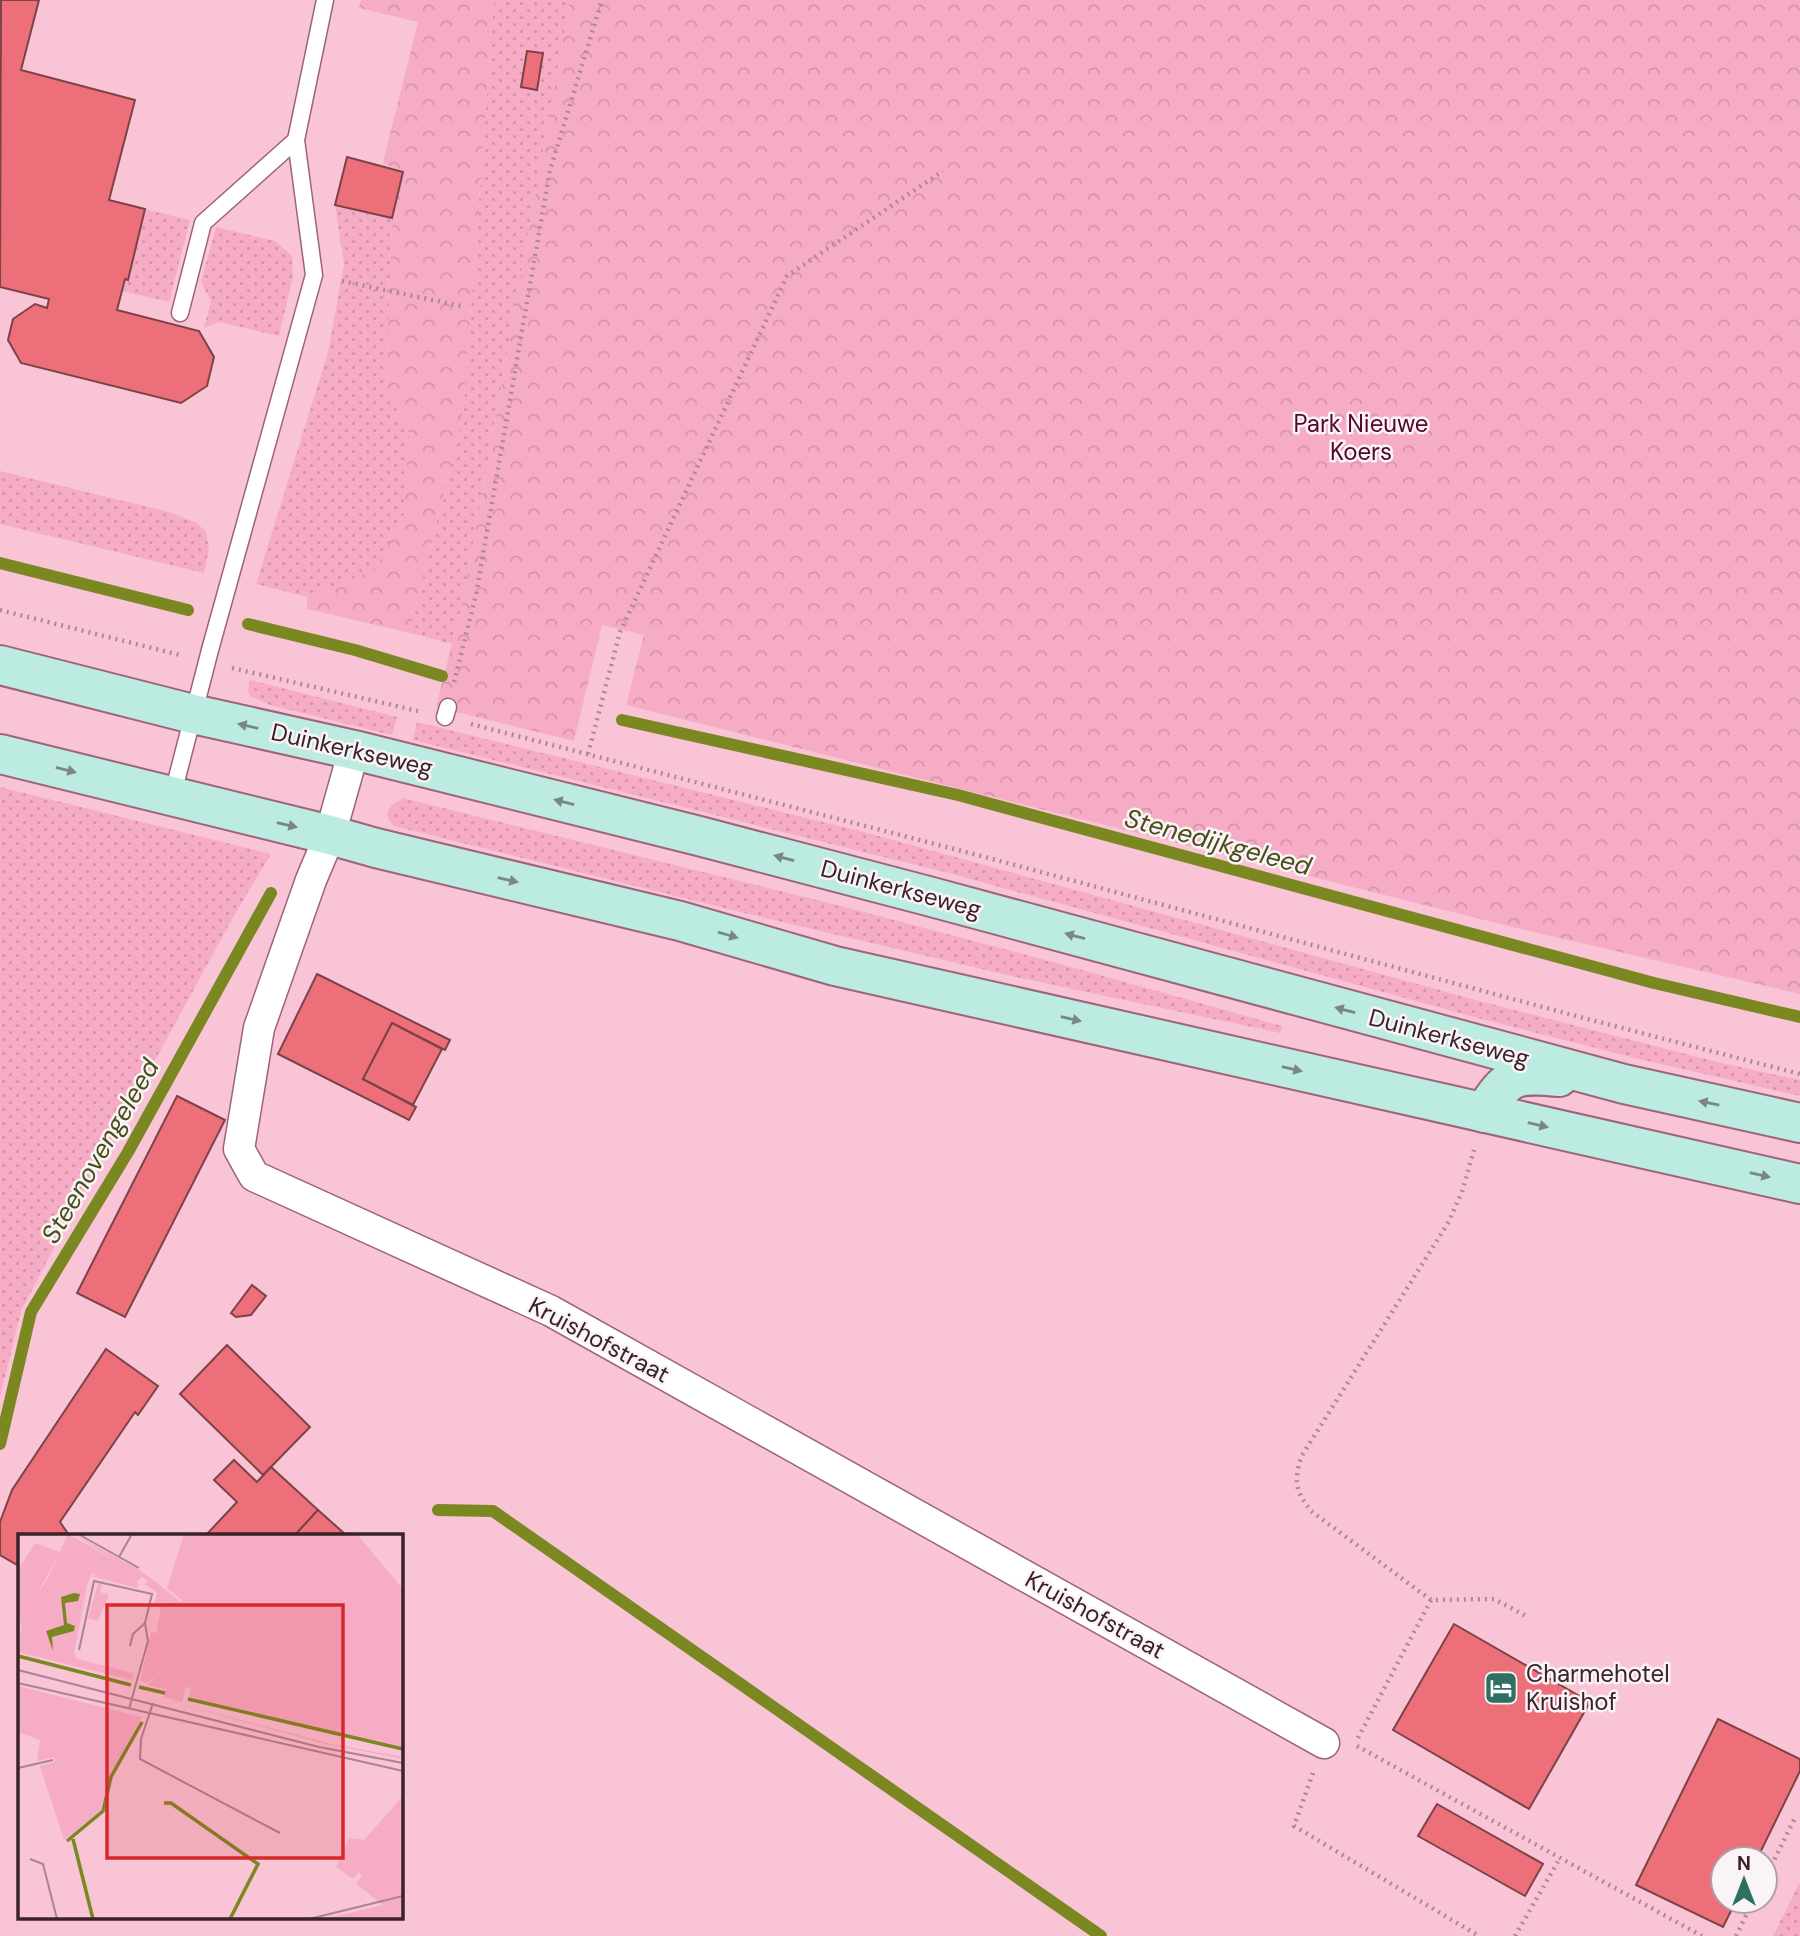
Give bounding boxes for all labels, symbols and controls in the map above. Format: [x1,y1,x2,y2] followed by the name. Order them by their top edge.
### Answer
[1294,408,1429,467] park label: Park Nieuwe Koers
[268,716,436,783] street label: Duinkerkseweg
[237,720,259,731] one-way arrow
[55,765,77,776] one-way arrow
[553,796,575,807] one-way arrow
[1121,801,1316,883] water label: Stenedijkgeleed
[276,820,298,831] one-way arrow
[773,852,795,863] one-way arrow
[817,852,985,925] street label: Duinkerkseweg
[497,875,519,886] one-way arrow
[718,930,740,941] one-way arrow
[1064,930,1086,941] one-way arrow
[1365,1001,1533,1074] street label: Duinkerkseweg
[1334,1004,1355,1014] one-way arrow
[1060,1014,1082,1025] one-way arrow
[33,1052,167,1249] water label: Steenovengeleed
[1282,1064,1304,1075] one-way arrow
[1698,1098,1720,1109] one-way arrow
[1527,1119,1549,1130] one-way arrow
[1749,1170,1771,1181] one-way arrow
[523,1289,675,1390] street label: Kruishofstraat
[18,1534,402,1918] inset map
[1020,1563,1171,1666] street label: Kruishofstraat
[1526,1658,1670,1717] place label: Charmehotel Kruishof
[1482,1669,1520,1707] hotel icon: Charmehotel Kruishof
[1709,1845,1779,1915] north arrow
[1737,1851,1751,1876] text: N

